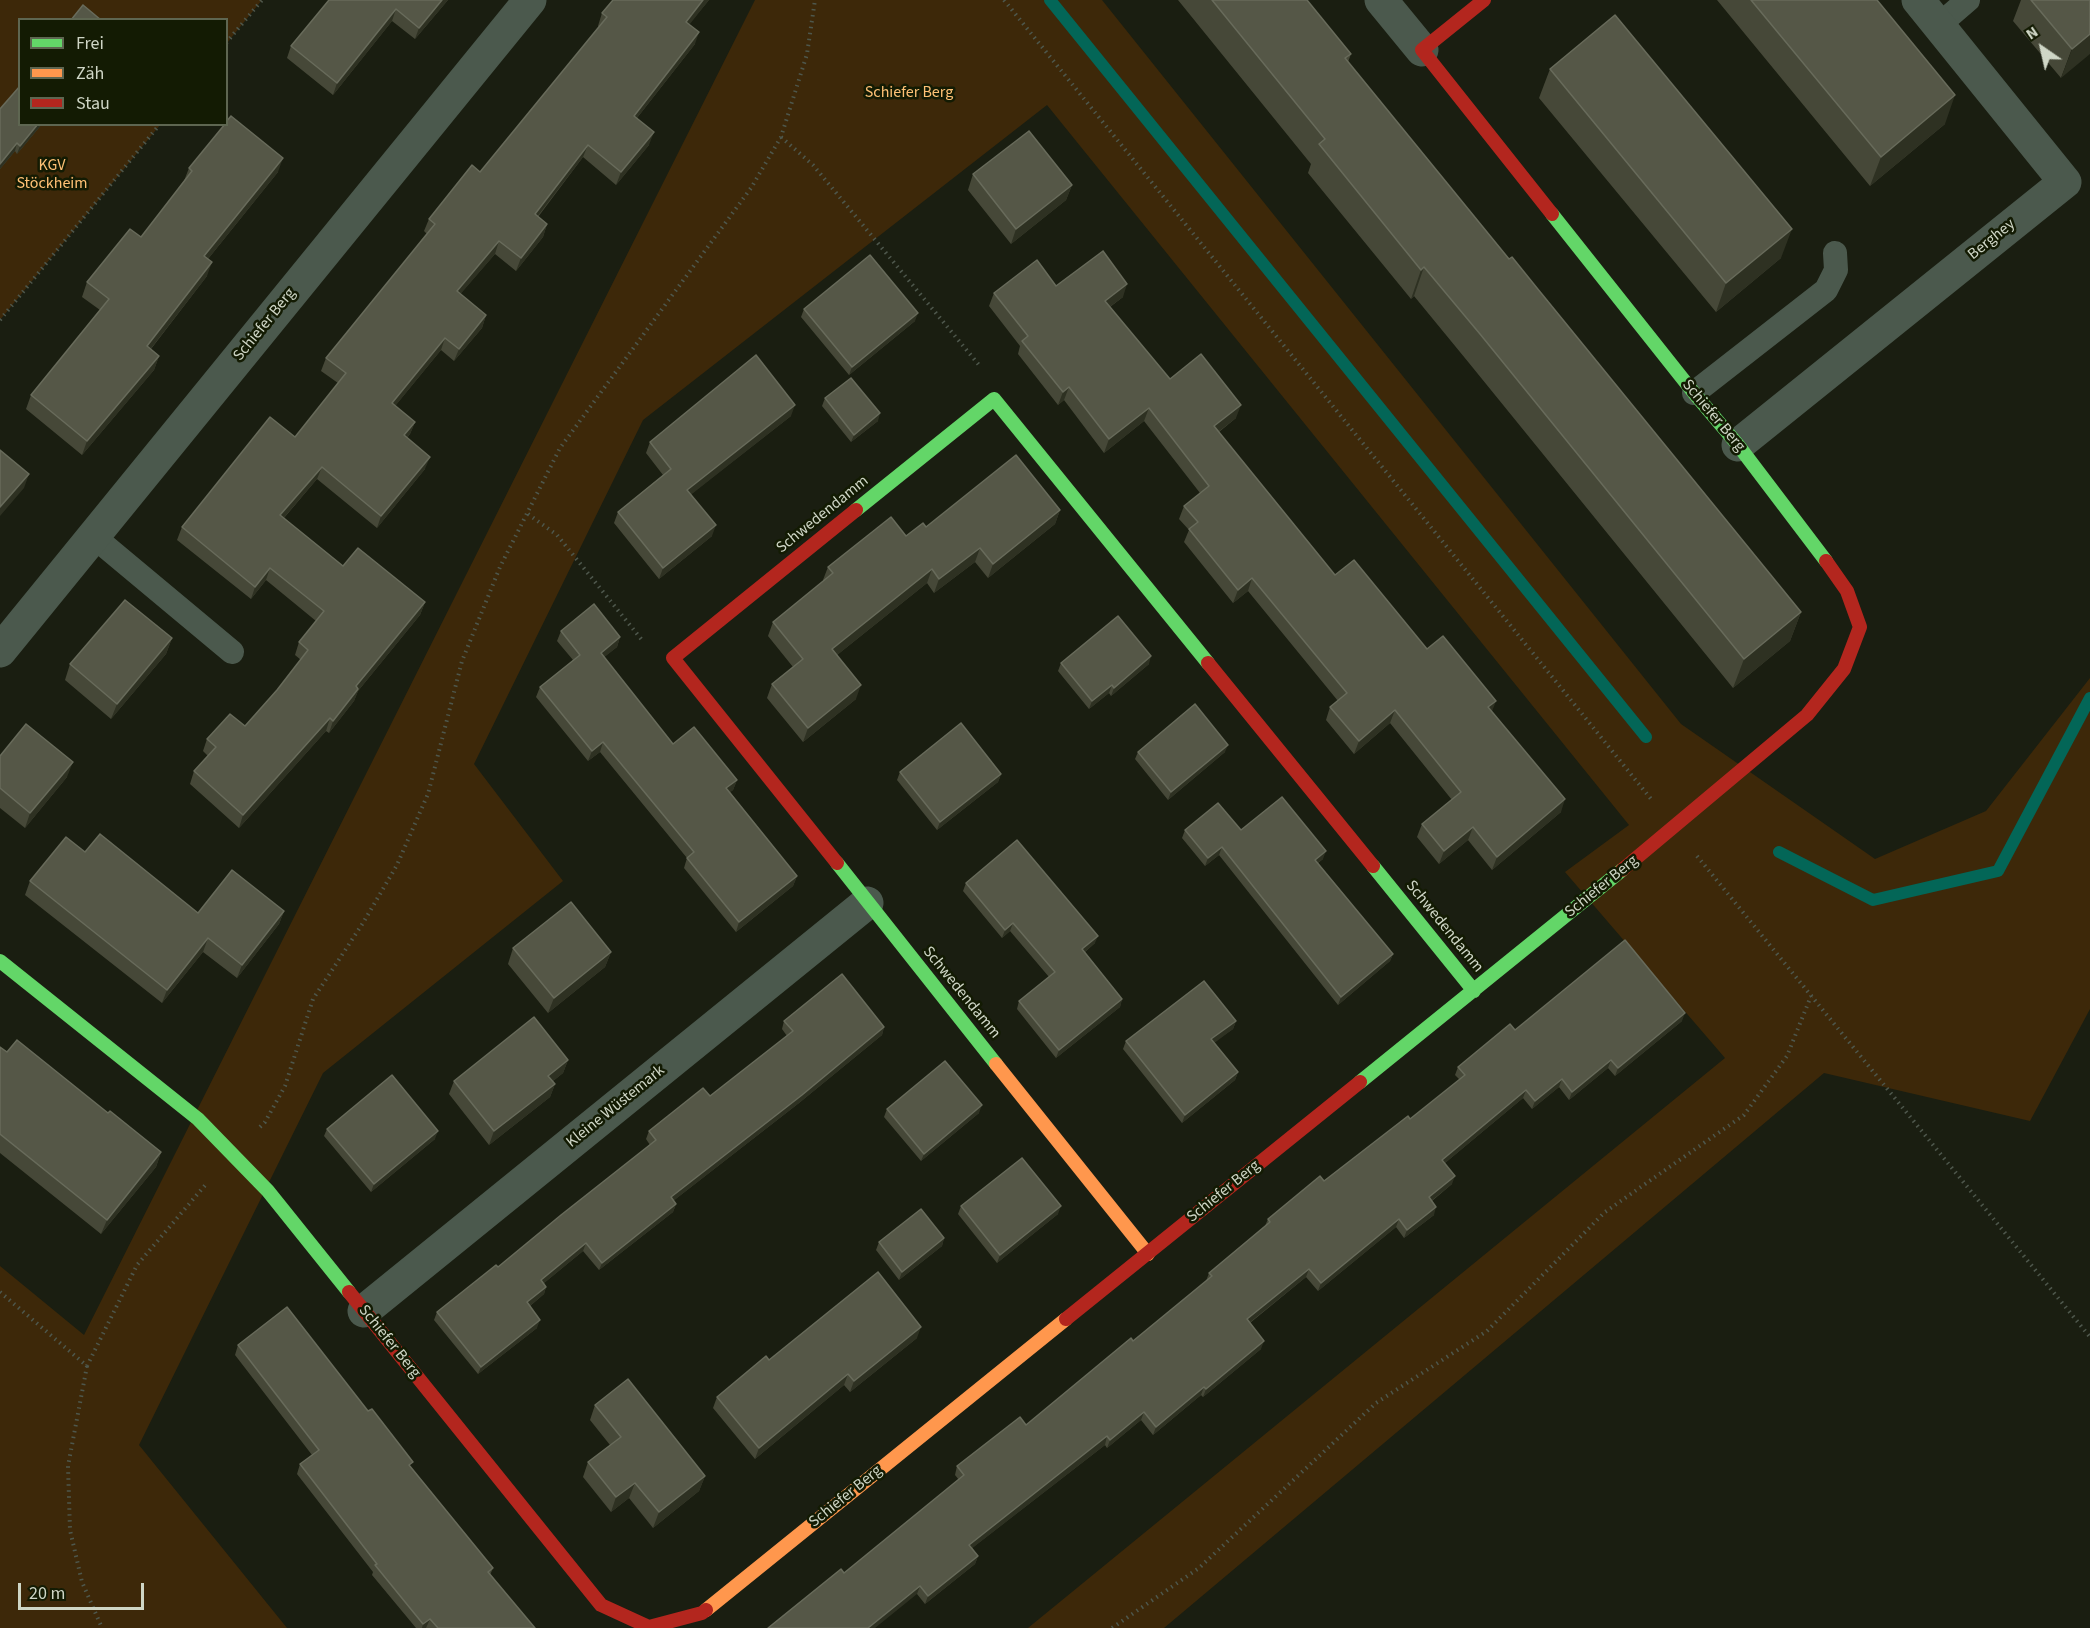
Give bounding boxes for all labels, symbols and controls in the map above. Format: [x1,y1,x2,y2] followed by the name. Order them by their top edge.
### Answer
[18,18,228,126] legend
[2012,18,2072,78] north arrow
[2021,21,2042,45] text: N
[76,31,104,56] text: Frei
[76,61,104,86] text: Zäh
[865,83,953,103] park label: Schiefer Berg
[76,91,110,116] text: Stau
[16,156,88,194] park label: KGV Stöckheim
[1965,215,2019,265] street label: Berghey
[230,285,300,365] street label: Schiefer Berg
[1677,376,1749,456] street label: Schiefer Berg
[773,472,873,558] street label: Schwedendamm
[1562,852,1642,922] street label: Schiefer Berg
[1401,877,1487,977] street label: Schwedendamm
[918,943,1004,1043] street label: Schwedendamm
[563,1062,669,1152] street label: Kleine Wüstemark
[1184,1157,1264,1227] street label: Schiefer Berg
[354,1302,424,1382] street label: Schiefer Berg
[806,1462,886,1532] street label: Schiefer Berg
[21,1571,147,1609] scale bar
[29,1581,65,1606] text: 20 m

